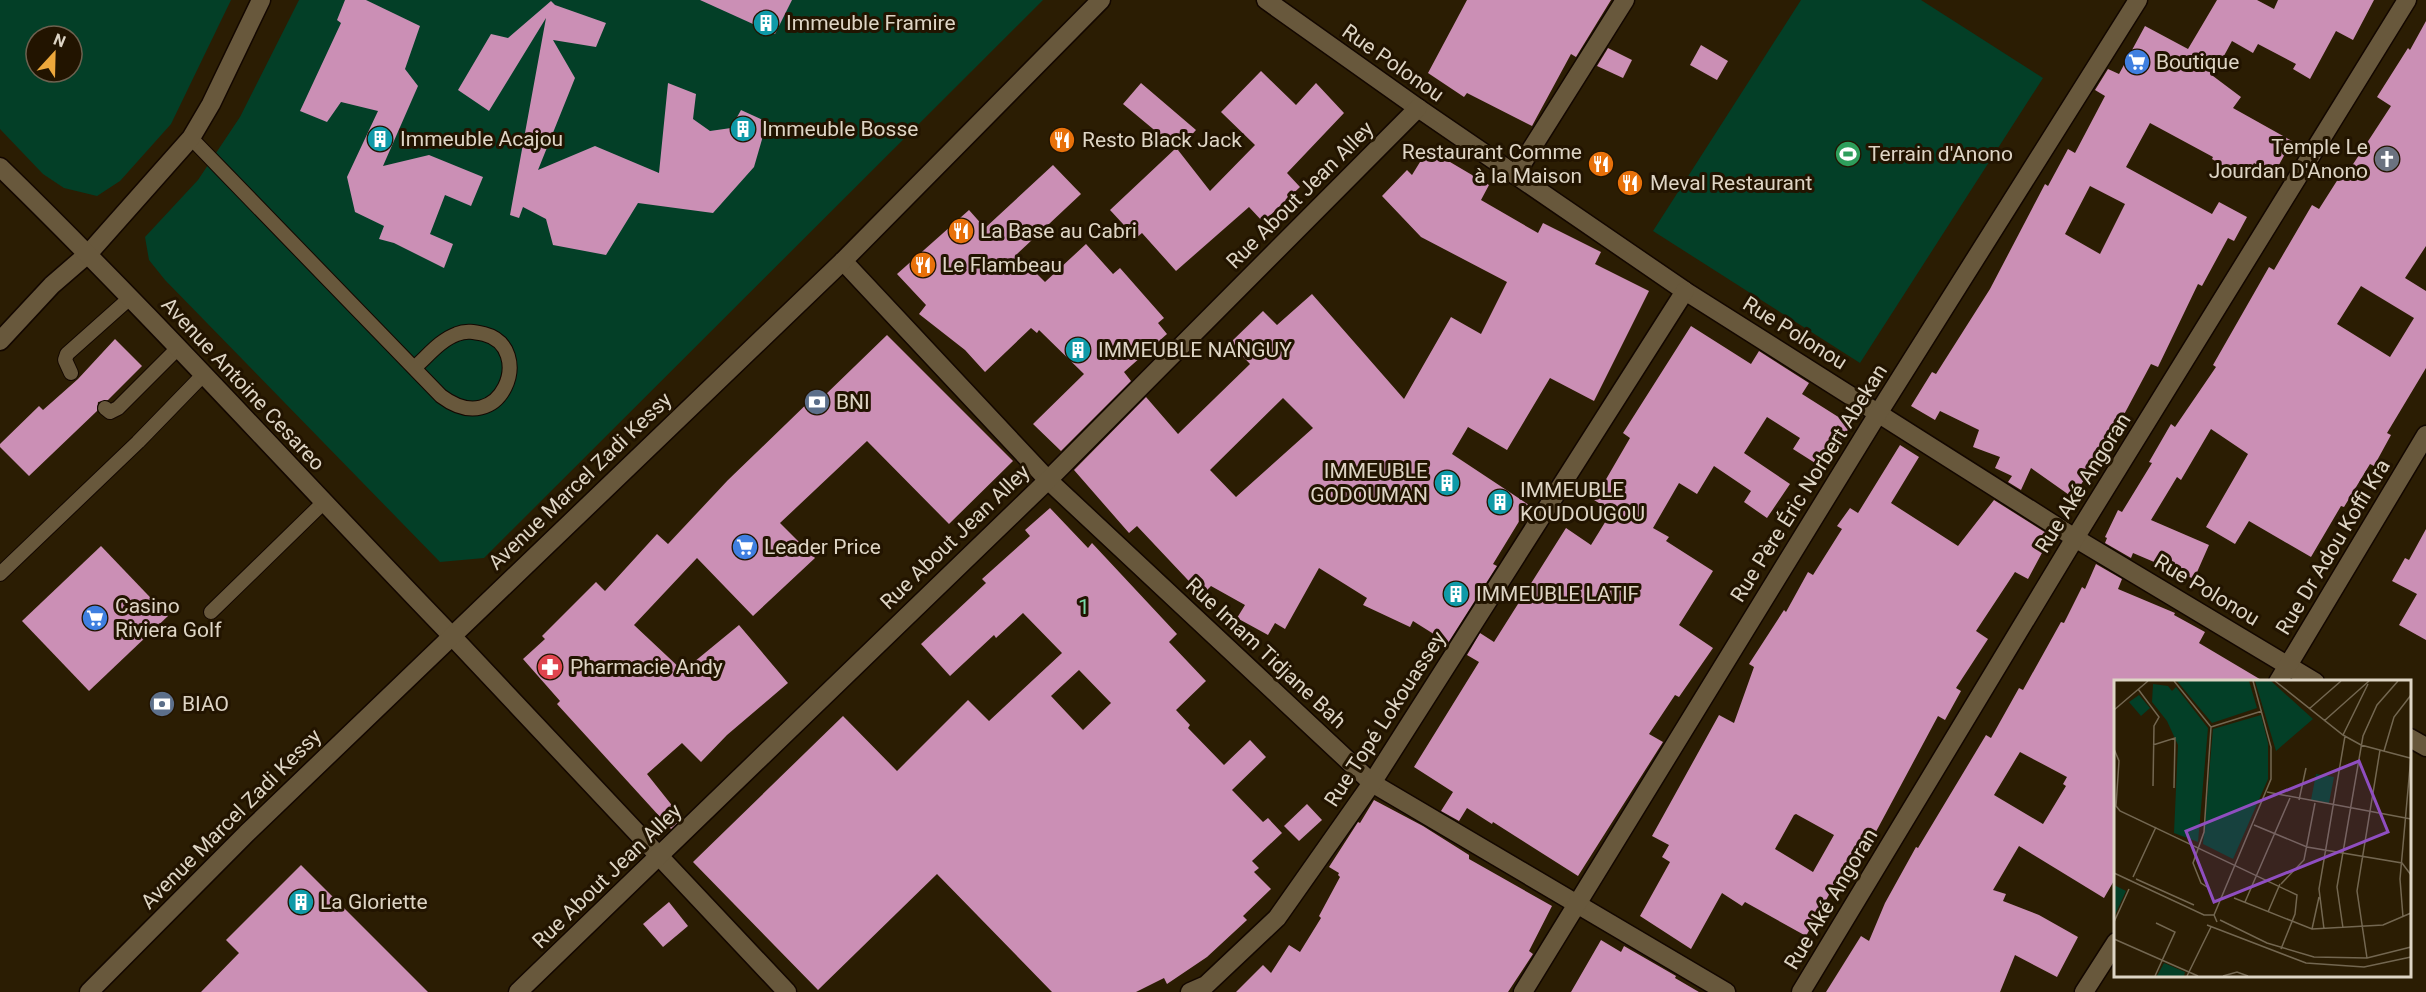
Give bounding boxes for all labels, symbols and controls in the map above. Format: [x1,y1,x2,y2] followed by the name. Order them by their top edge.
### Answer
[751,8,781,38] building icon: Immeuble Framire
[786,11,956,35] place label: Immeuble Framire
[1338,19,1448,107] street label: Rue Polonou
[24,24,84,84] north arrow
[51,30,68,51] text: N
[2122,47,2152,77] supermarket icon: Boutique
[2156,50,2239,74] place label: Boutique
[728,114,758,144] building icon: Immeuble Bosse
[762,117,918,141] place label: Immeuble Bosse
[1222,117,1378,273] street label: Rue About Jean Alley
[365,124,395,154] building icon: Immeuble Acajou
[1047,125,1077,155] restaurant icon: Resto Black Jack
[400,127,563,151] place label: Immeuble Acajou
[1082,128,1242,152] place label: Resto Black Jack
[2209,135,2368,183] place label: Temple Le Jourdan D'Anono
[1833,139,1863,169] sports icon: Terrain d'Anono
[1402,140,1582,188] place label: Restaurant Comme à la Maison
[1868,142,2013,166] place label: Terrain d'Anono
[2372,144,2402,174] church icon: Temple Le Jourdan D'Anono
[1586,149,1616,179] restaurant icon: Restaurant Comme à la Maison
[1615,168,1645,198] restaurant icon: Meval Restaurant
[1650,171,1813,195] place label: Meval Restaurant
[946,216,976,246] restaurant icon: La Base au Cabri
[980,219,1137,243] place label: La Base au Cabri
[908,250,938,280] restaurant icon: Le Flambeau
[942,253,1062,277] place label: Le Flambeau
[156,292,330,476] street label: Avenue Antoine Cesareo
[1739,292,1851,374] street label: Rue Polonou
[1063,335,1093,365] building icon: IMMEUBLE NANGUY
[1098,338,1292,362] place label: IMMEUBLE NANGUY
[1726,360,1892,606] street label: Rue Père Éric Norbert Abekan
[484,387,676,575] street label: Avenue Marcel Zadi Kessy
[802,387,832,417] bank icon: BNI
[836,390,870,414] place label: BNI
[2030,409,2136,557] street label: Rue Aké Angoran
[2271,455,2395,639] street label: Rue Dr Adou Koffi Kra
[1310,459,1428,507] place label: IMMEUBLE GODOUMAN
[876,460,1035,614] street label: Rue About Jean Alley
[1432,468,1462,498] building icon: IMMEUBLE GODOUMAN
[1520,478,1645,526] place label: IMMEUBLE KOUDOUGOU
[1485,487,1515,517] building icon: IMMEUBLE KOUDOUGOU
[730,532,760,562] supermarket icon: Leader Price
[764,535,881,559] place label: Leader Price
[2150,549,2264,631] street label: Rue Polonou
[1181,573,1351,733] street label: Rue Imam Tidjane Bah
[1441,579,1471,609] building icon: IMMEUBLE LATIF
[1476,582,1639,606] place label: IMMEUBLE LATIF
[115,594,222,642] place label: Casino Riviera Golf
[1078,595,1090,619] park label: 1
[80,603,110,633] supermarket icon: Casino Riviera Golf
[1319,627,1451,811] street label: Rue Topé Lokouassey
[535,652,565,682] pharmacy icon: Pharmacie Andy
[570,655,723,679] place label: Pharmacie Andy
[2114,680,2411,977] inset map
[147,689,177,719] bank icon: BIAO
[182,692,229,716] place label: BIAO
[136,724,326,914] street label: Avenue Marcel Zadi Kessy
[528,799,687,953] street label: Rue About Jean Alley
[1779,824,1883,974] street label: Rue Aké Angoran
[286,887,316,917] building icon: La Gloriette
[320,890,428,914] place label: La Gloriette

